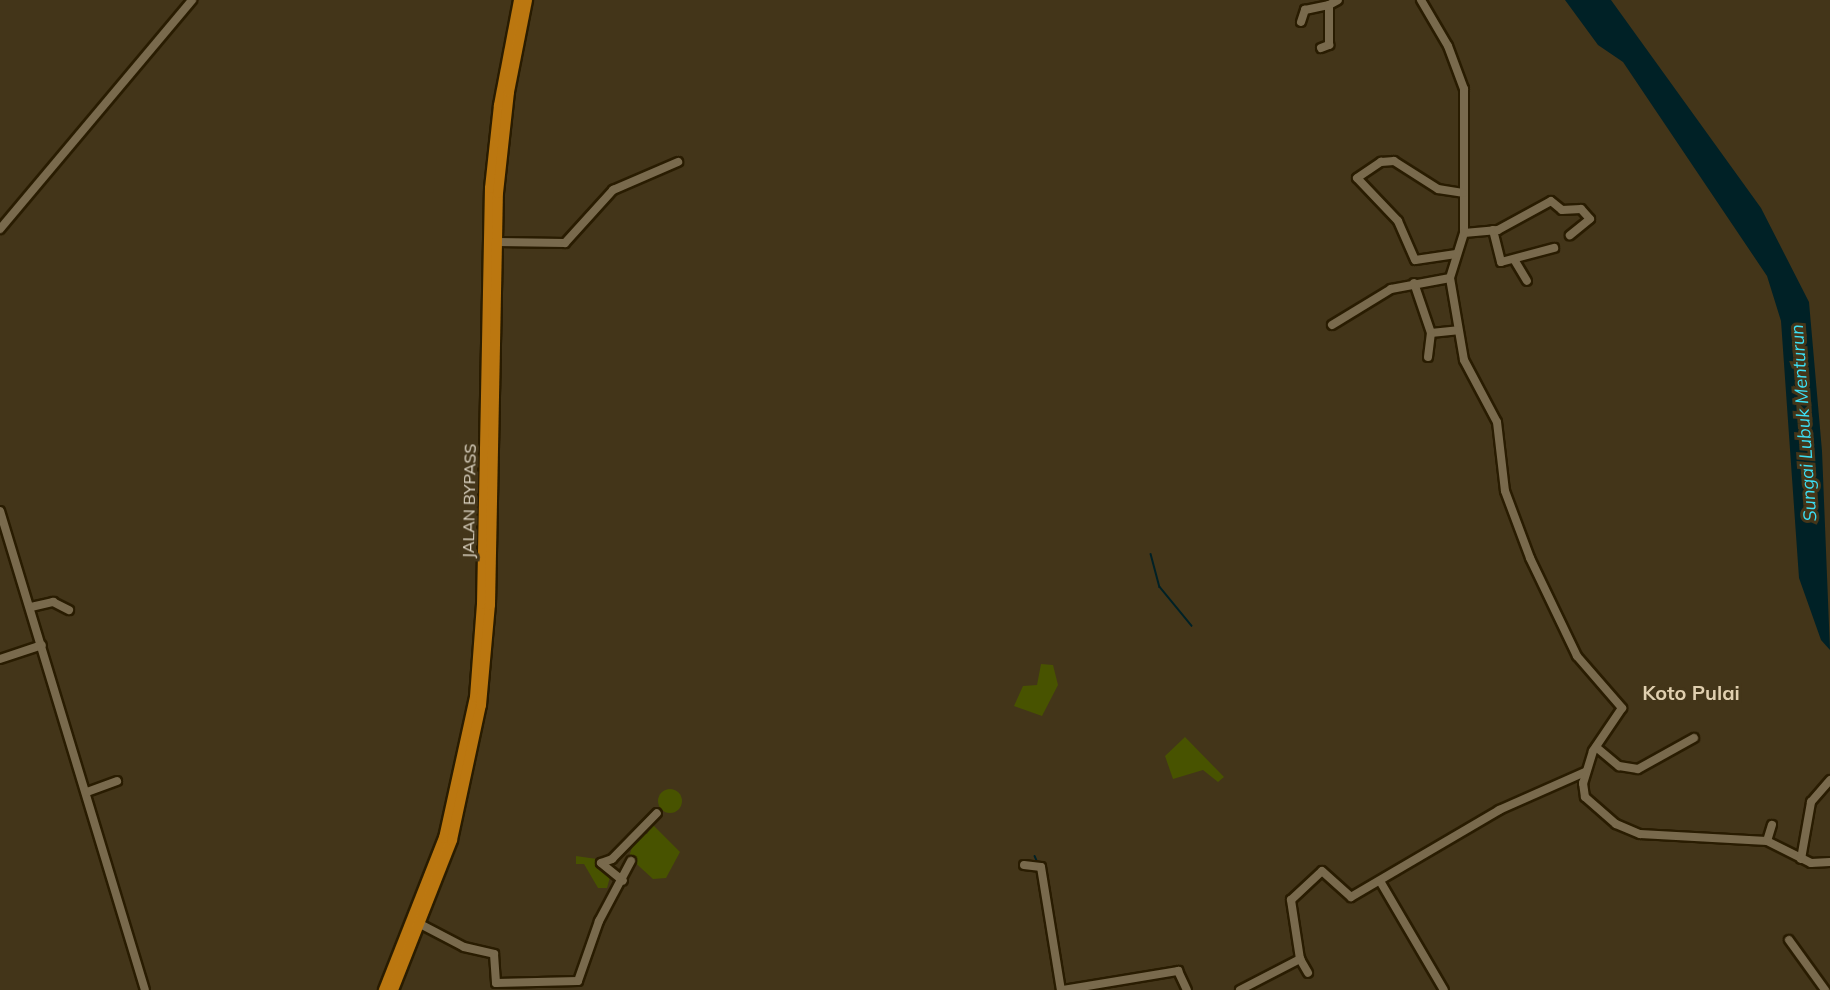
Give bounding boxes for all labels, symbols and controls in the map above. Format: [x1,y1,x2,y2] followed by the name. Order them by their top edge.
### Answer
[1786,324,1822,522] water label: Sungai Lubuk Menturun
[458,443,480,559] street label: JALAN BYPASS
[1642,680,1740,704] district label: Koto Pulai

